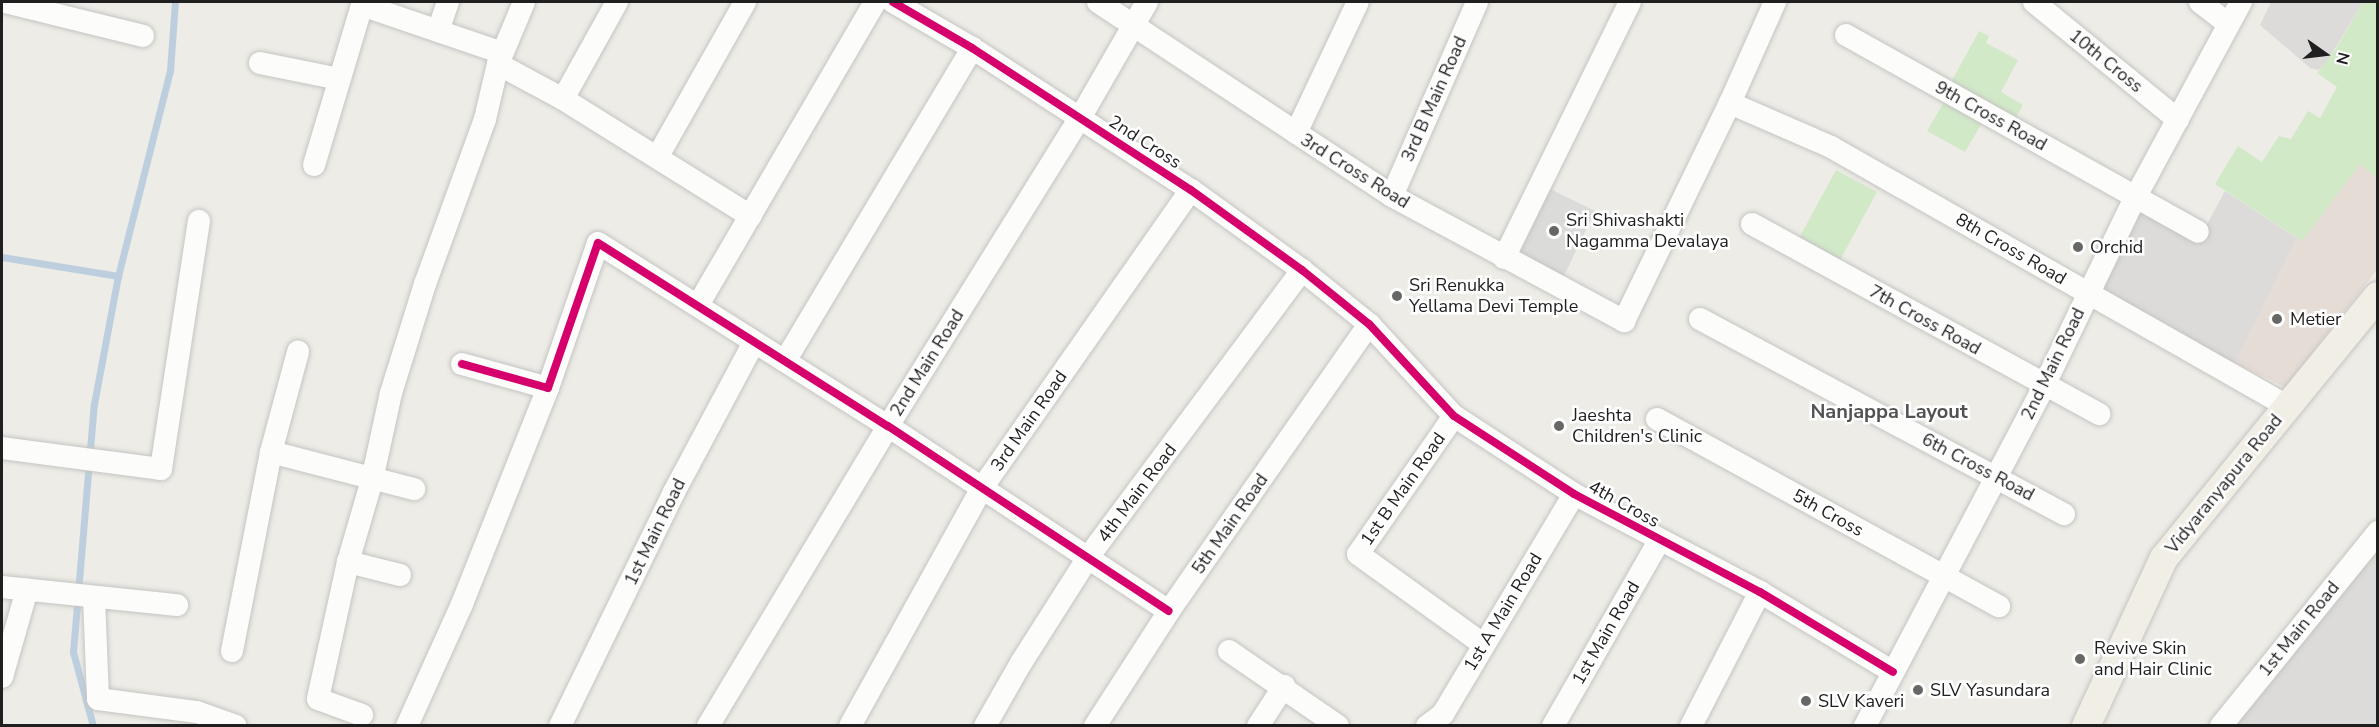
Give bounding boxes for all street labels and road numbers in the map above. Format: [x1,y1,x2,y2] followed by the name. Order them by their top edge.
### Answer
[2065,25,2147,97] street label: 10th Cross
[1397,33,1471,165] street label: 3rd B Main Road
[1931,76,2051,156] street label: 9th Cross Road
[1105,111,1185,173] street label: 2nd Cross
[1296,129,1414,213] street label: 3rd Cross Road
[1952,209,2070,289] street label: 8th Cross Road
[1865,280,1985,360] street label: 7th Cross Road
[2017,304,2089,424] street label: 2nd Main Road
[886,306,968,420] street label: 2nd Main Road
[986,366,1072,476] street label: 3rd Main Road
[2161,410,2287,558] street label: Vidyaranyapura Road
[1356,428,1450,550] street label: 1st B Main Road
[1918,428,2038,506] street label: 6th Cross Road
[1093,439,1181,547] street label: 4th Main Road
[1187,470,1273,578] street label: 5th Main Road
[620,475,690,589] street label: 1st Main Road
[1585,476,1663,532] street label: 4th Cross
[1789,485,1867,541] street label: 5th Cross
[1459,549,1547,675] street label: 1st A Main Road
[1568,577,1644,689] street label: 1st Main Road
[2254,577,2344,681] street label: 1st Main Road

